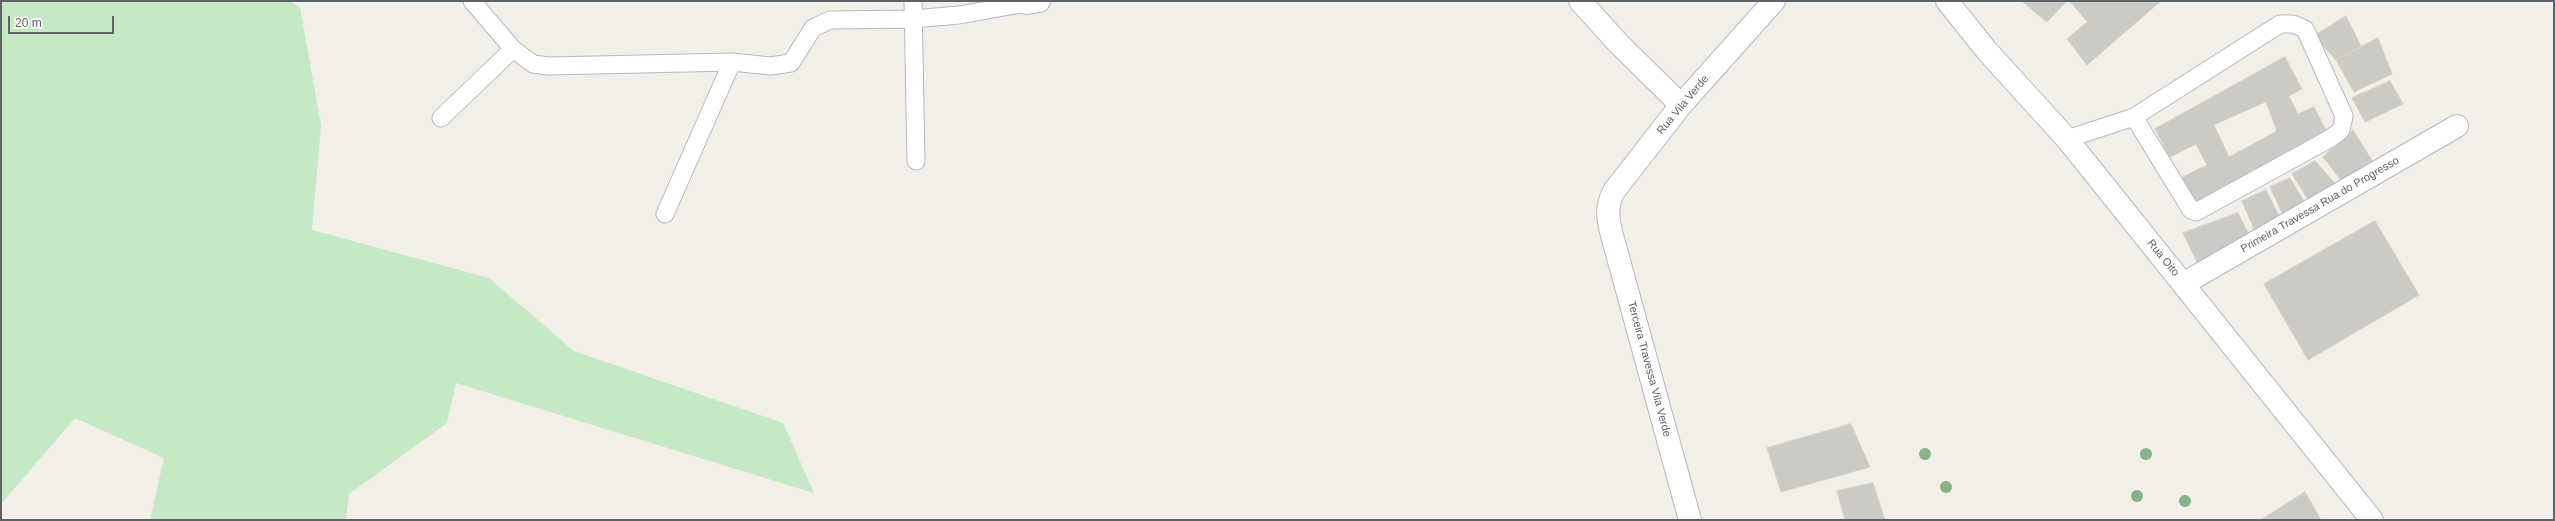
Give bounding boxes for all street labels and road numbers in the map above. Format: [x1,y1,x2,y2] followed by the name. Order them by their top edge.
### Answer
[1654,73,1712,137] street label: Rua Vila Verde
[2239,154,2401,256] street label: Primeira Travessa Rua do Progresso
[2144,237,2182,279] street label: Rua Oito
[1625,300,1673,438] street label: Terceira Travessa Vila Verde

